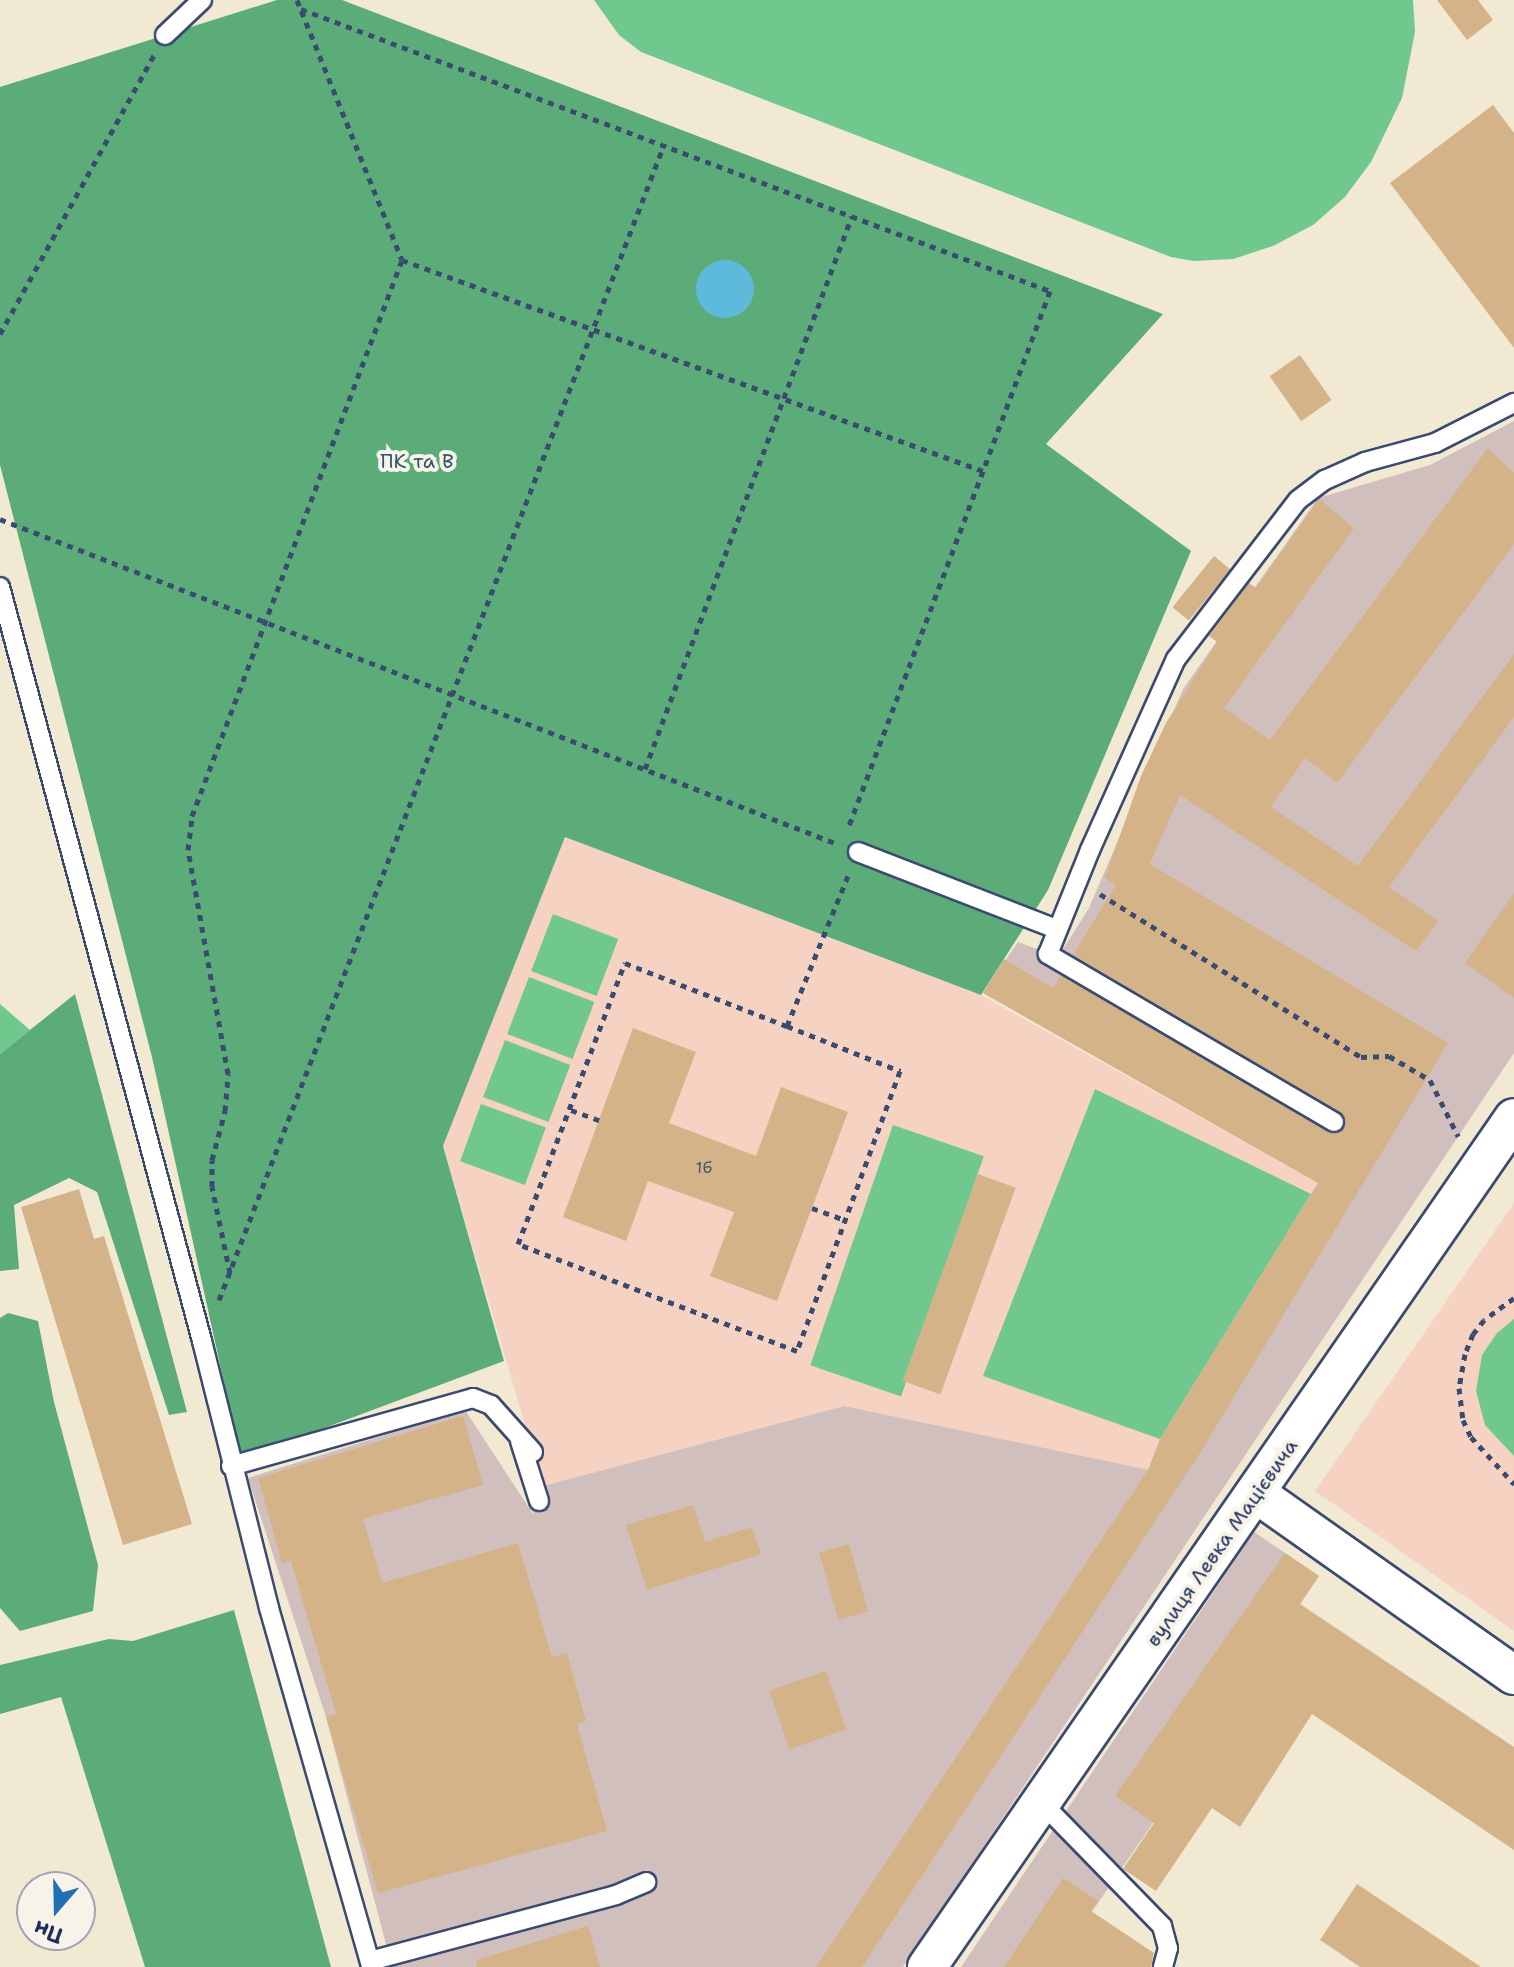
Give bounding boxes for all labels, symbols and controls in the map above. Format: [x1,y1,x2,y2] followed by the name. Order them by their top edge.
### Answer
[380,449,454,473] park label: ПК та В
[696,1158,712,1178] house number: 1б
[1141,1435,1303,1651] street label: вулиця Левка Мацієвича
[16,1871,96,1951] north arrow
[30,1914,67,1951] text: Пн

